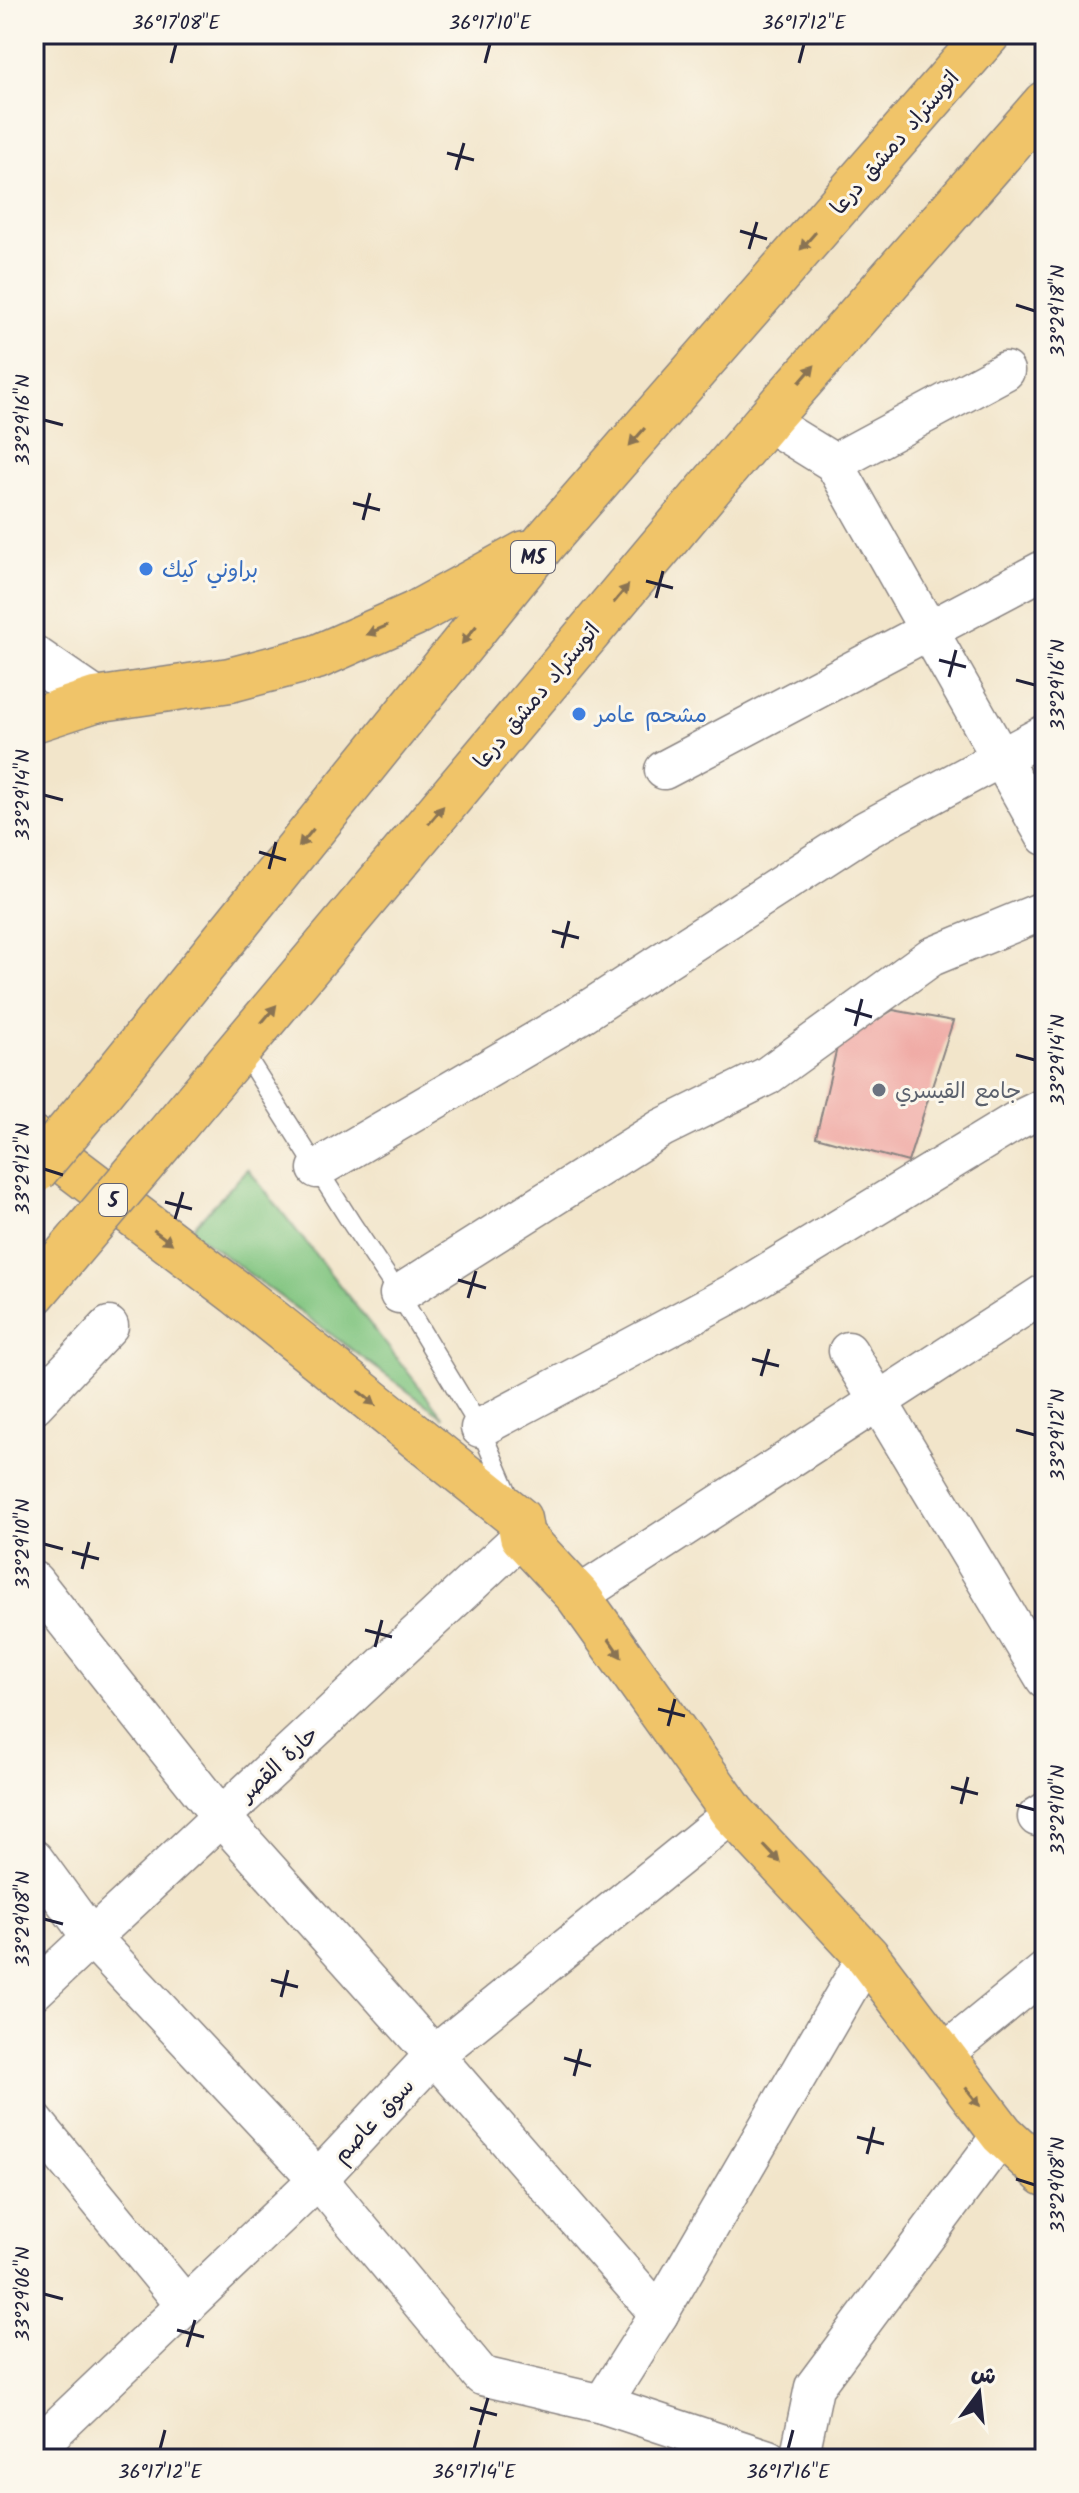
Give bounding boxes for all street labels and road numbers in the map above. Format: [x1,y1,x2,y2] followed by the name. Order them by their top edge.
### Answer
[823,63,969,224] street label: اتوستراد دمشق درعا
[511,541,555,573] road number: M5
[466,615,610,778] street label: اتوستراد دمشق درعا
[99,1184,127,1216] road number: 5
[230,1718,328,1813] street label: حارة القصر
[326,2071,424,2173] street label: سوق عاصم

